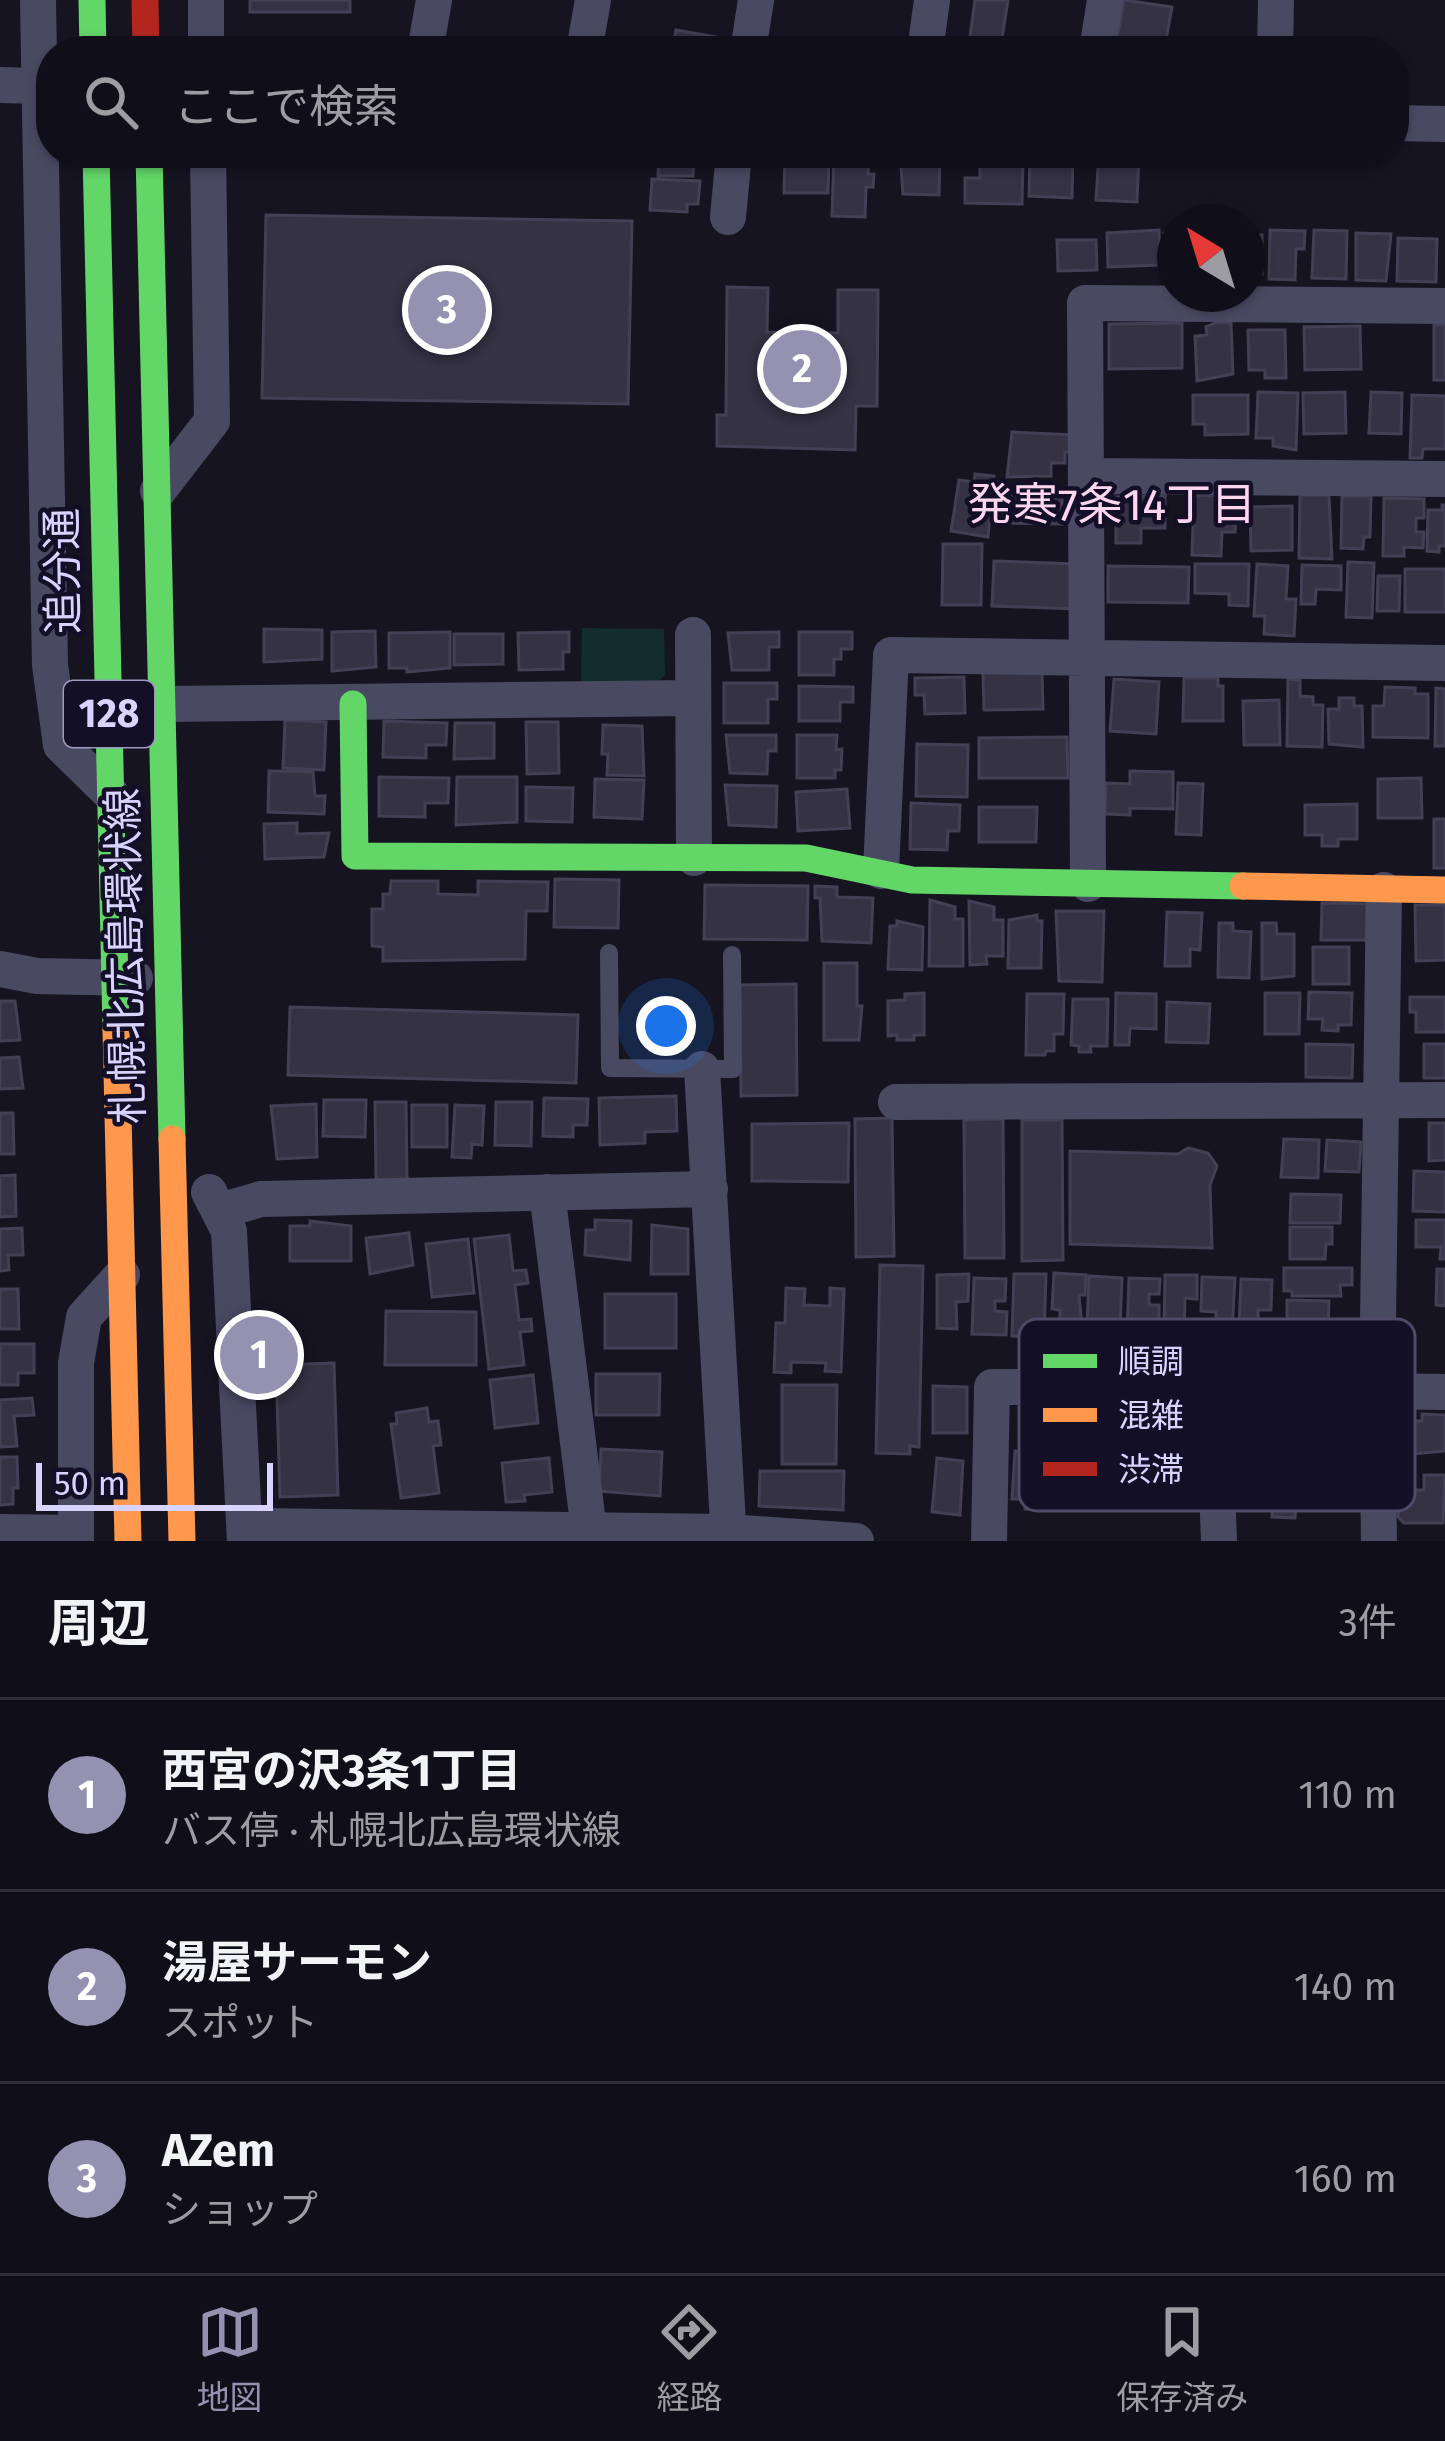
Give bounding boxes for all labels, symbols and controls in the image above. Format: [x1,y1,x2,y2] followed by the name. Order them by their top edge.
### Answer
[36,36,1409,168] search box
[78,69,144,135] icon: search
[174,80,399,134] text: ここで検索
[1157,204,1265,312] north arrow
[408,265,486,355] pin: 3
[763,324,841,414] pin: 2
[968,478,1256,532] district label: 発寒7条14丁目
[37,508,89,634] street label: 追分通
[64,681,154,747] road number: 128
[98,788,154,1124] street label: 札幌北広島環状線
[636,996,696,1056] your location
[220,1310,298,1400] pin: 1
[1019,1319,1415,1511] legend
[1118,1342,1184,1382] text: 順調
[1118,1396,1184,1436] text: 混雑
[1118,1450,1184,1490] text: 渋滞
[36,1457,273,1510] scale bar
[54,1464,126,1504] text: 50 m
[48,1593,150,1655] text: 周辺
[1339,1600,1397,1646] text: 3件
[162,1744,521,1798] text: 西宮の沢3条1丁目
[78,1772,96,1818] text: 1
[1298,1772,1397,1818] text: 110 m
[162,1808,621,1854] text: バス停 · 札幌北広島環状線
[162,1936,432,1990] text: 湯屋サーモン
[77,1964,97,2010] text: 2
[1294,1964,1397,2010] text: 140 m
[162,2000,318,2046] text: スポット
[162,2124,275,2178] text: AZem
[77,2156,97,2202] text: 3
[1294,2156,1397,2202] text: 160 m
[162,2187,318,2233] text: ショップ
[197,2299,263,2419] tab: 地図
[656,2299,722,2419] tab: 経路
[1116,2299,1248,2419] tab: 保存済み

